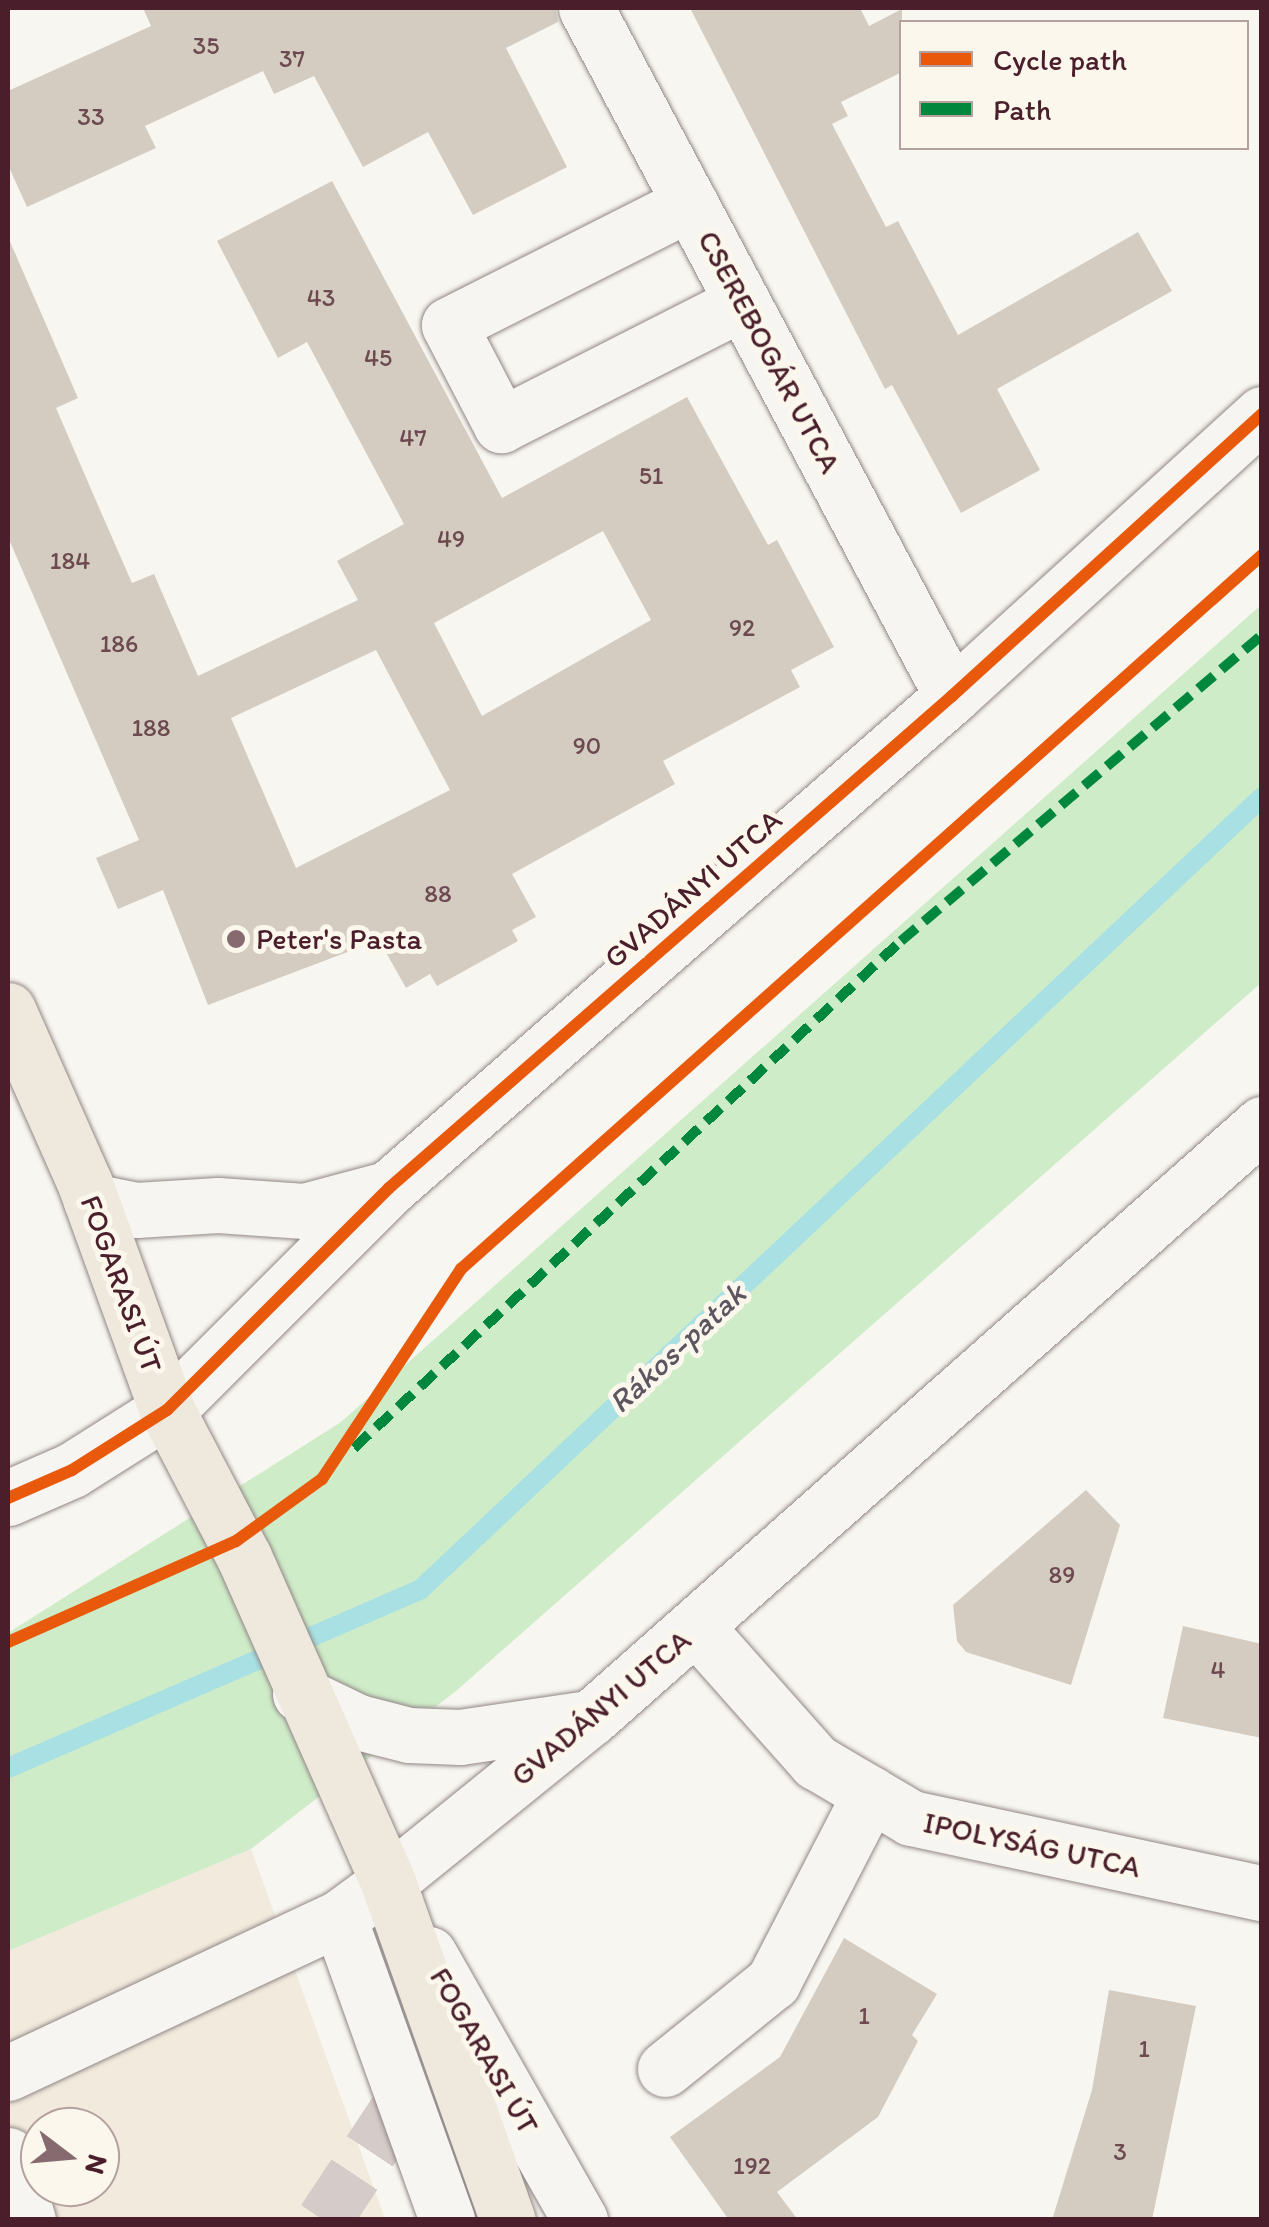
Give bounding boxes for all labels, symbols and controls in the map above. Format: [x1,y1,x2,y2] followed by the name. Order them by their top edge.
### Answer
[899,20,1249,150] legend
[193,30,219,60] house number: 35
[993,41,1127,78] text: Cycle path
[279,43,305,73] house number: 37
[993,91,1051,128] text: Path
[77,101,105,131] house number: 33
[690,225,848,479] street label: CSEREBOGÁR UTCA
[307,282,335,312] house number: 43
[364,342,392,372] house number: 45
[399,422,427,452] house number: 47
[639,460,663,490] house number: 51
[437,523,465,553] house number: 49
[50,545,90,575] house number: 184
[729,612,755,642] house number: 92
[100,628,138,658] house number: 186
[132,712,170,742] house number: 188
[573,730,601,760] house number: 90
[597,802,789,976] street label: GVADÁNYI UTCA
[424,878,452,908] house number: 88
[256,921,420,957] place label: Peter's Pasta
[225,928,247,950] marker: Peter's Pasta
[72,1190,170,1378] street label: FOGARASI ÚT
[601,1275,753,1421] water label: Rákos-patak
[1049,1559,1075,1589] house number: 89
[504,1622,698,1794] street label: GVADÁNYI UTCA
[1210,1654,1226,1684] house number: 4
[920,1804,1144,1886] street label: IPOLYSÁG UTCA
[422,1961,546,2141] street label: FOGARASI ÚT
[858,2000,870,2030] house number: 1
[1138,2033,1150,2063] house number: 1
[20,2107,120,2207] north arrow
[1113,2136,1127,2166] house number: 3
[733,2150,771,2180] house number: 192
[78,2151,116,2178] text: N

